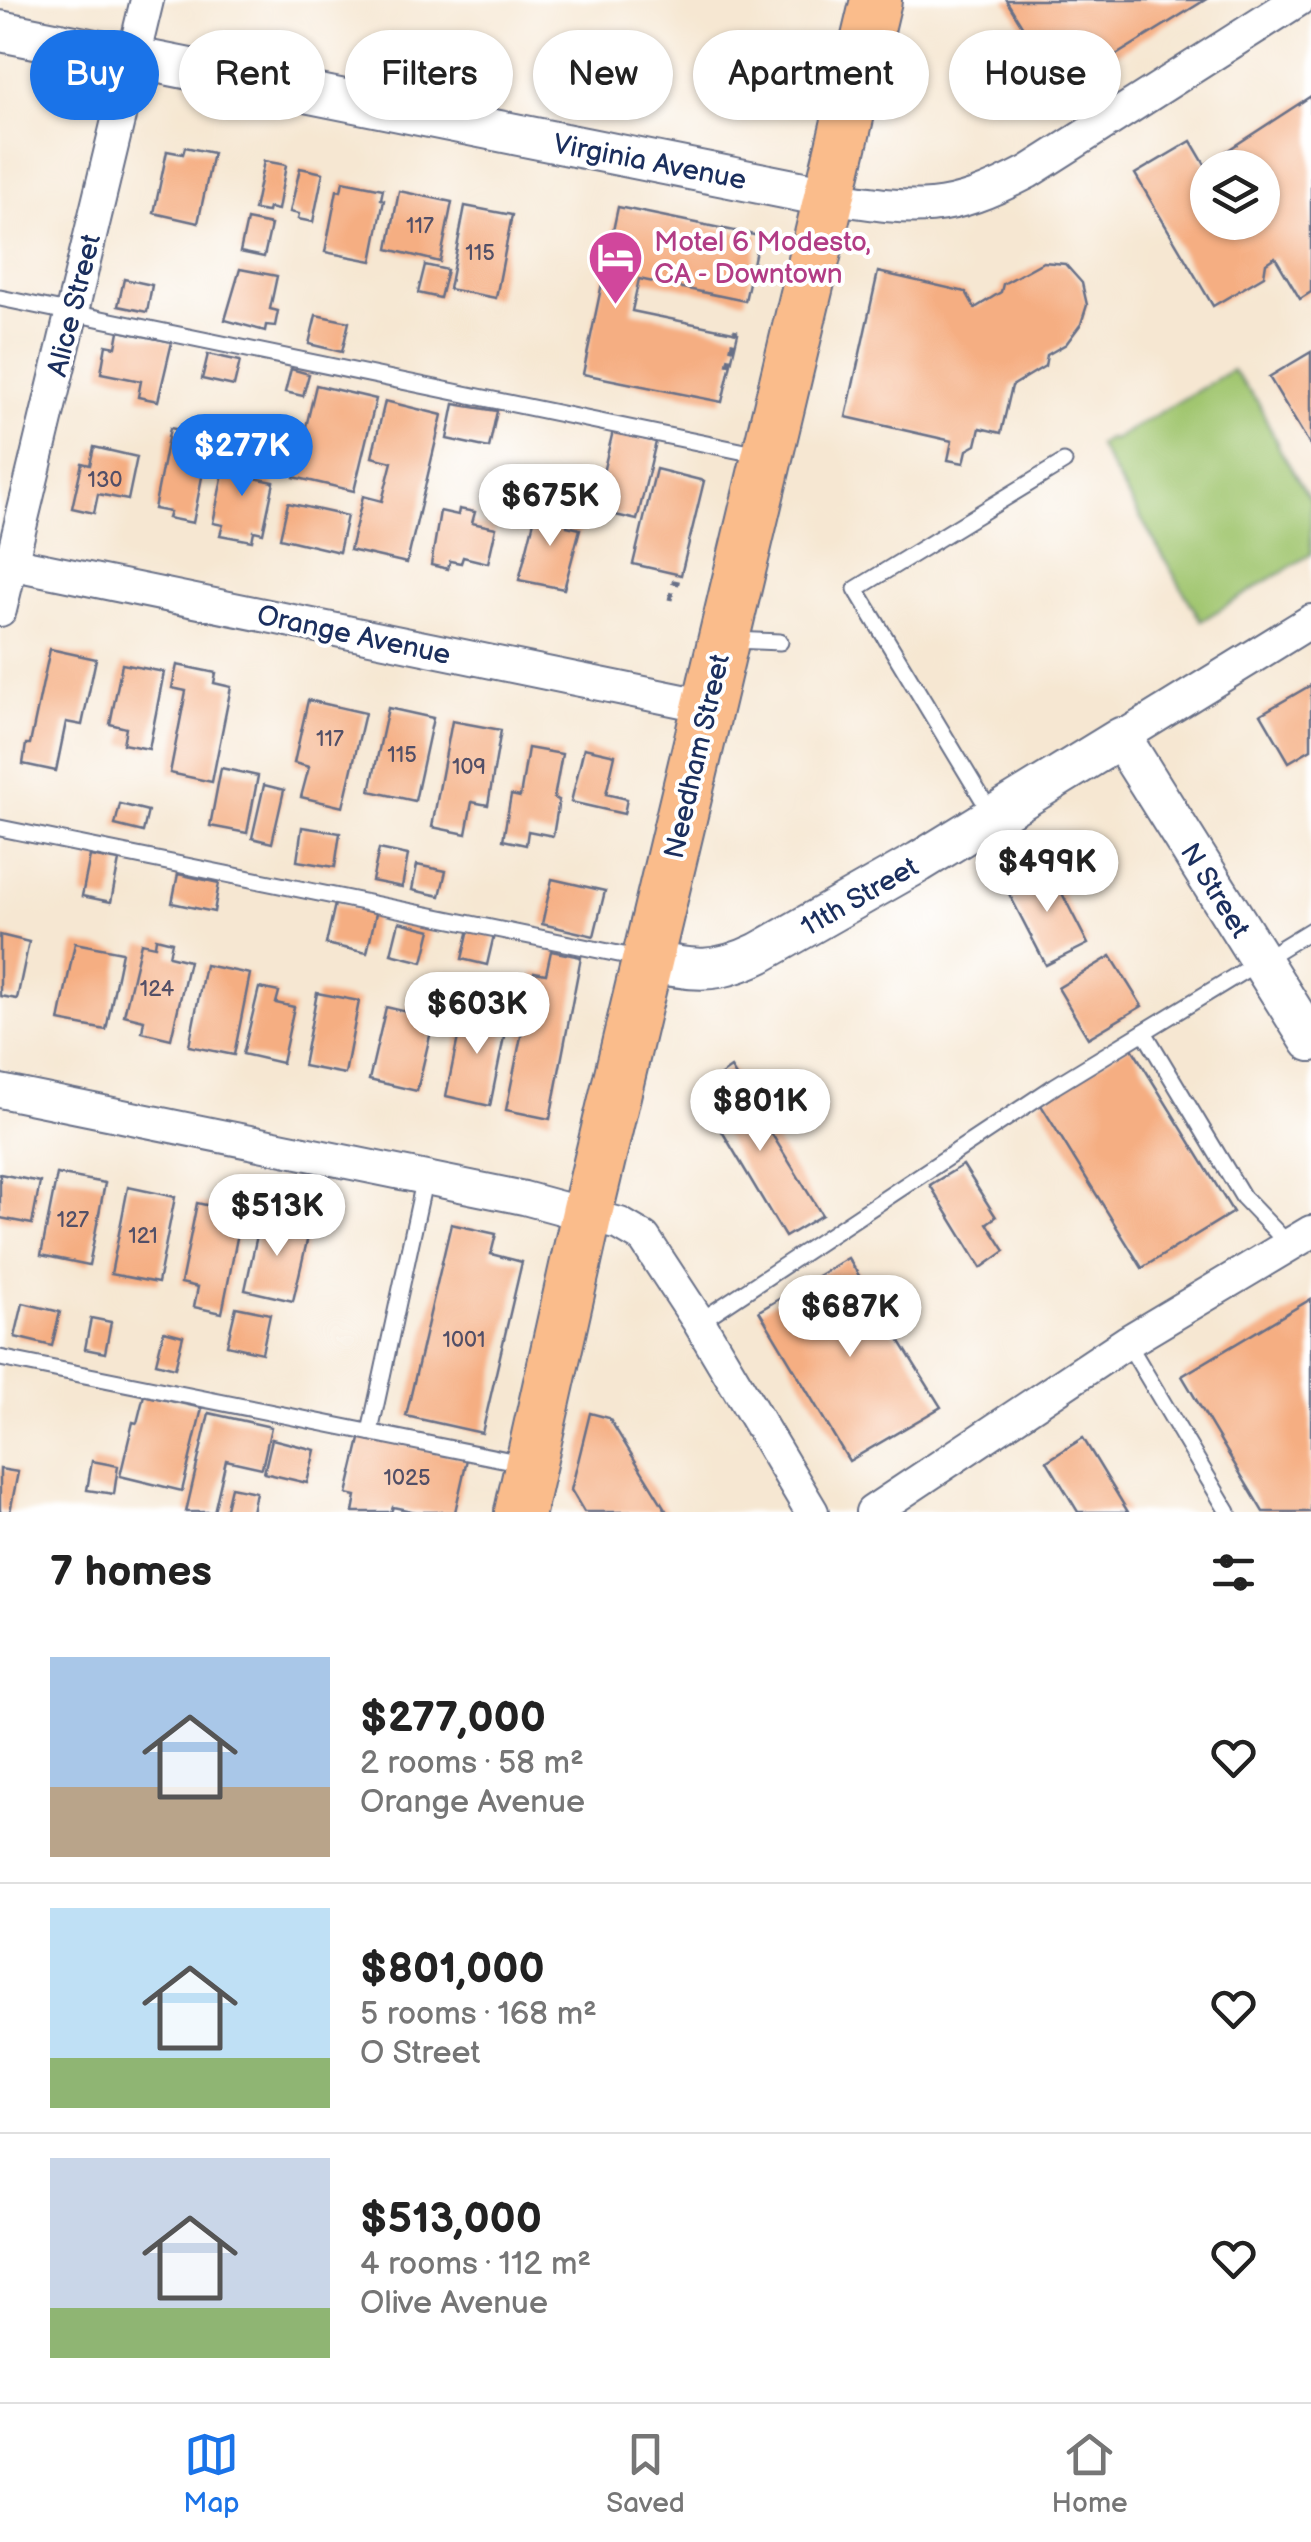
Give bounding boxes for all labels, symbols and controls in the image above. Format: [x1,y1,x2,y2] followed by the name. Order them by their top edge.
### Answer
[30,30,159,120] chip: Buy
[179,30,325,120] chip: Rent
[345,30,513,120] chip: Filters
[533,30,673,120] chip: New
[693,30,929,120] chip: Apartment
[949,30,1121,120] chip: House
[550,128,749,197] street label: Virginia Avenue
[1190,150,1280,240] map controls
[1190,150,1280,240] button: layers
[406,213,434,240] house number: 117
[654,226,871,291] place label: Motel 6 Modesto, CA - Downtown
[585,227,645,306] hotel icon: Motel 6 Modesto, CA - Downtown
[41,230,108,380] street label: Alice Street
[465,240,495,267] house number: 115
[172,414,312,499] pin: $277K
[194,427,290,466] text: $277K
[480,464,620,549] pin: $675K
[88,467,123,494] house number: 130
[501,477,599,516] text: $675K
[254,599,453,672] street label: Orange Avenue
[658,651,737,862] street label: Needham Street
[316,726,344,753] house number: 117
[387,742,417,769] house number: 115
[452,754,486,781] house number: 109
[977,830,1117,915] pin: $499K
[1173,838,1257,944] street label: N Street
[997,843,1097,882] text: $499K
[795,850,924,944] street label: 11th Street
[407,972,547,1057] pin: $603K
[140,976,175,1003] house number: 124
[427,985,527,1024] text: $603K
[690,1069,830,1154] pin: $801K
[712,1082,808,1121] text: $801K
[207,1174,347,1259] pin: $513K
[230,1187,324,1226] text: $513K
[57,1207,89,1234] house number: 127
[128,1223,158,1250] house number: 121
[780,1275,920,1360] pin: $687K
[800,1288,900,1327] text: $687K
[443,1327,485,1354] house number: 1001
[383,1465,431,1492] house number: 1025
[1206,1545,1261,1600] icon: filters
[50,1547,212,1598] text: 7 homes
[360,1693,546,1744] text: $277,000
[130,1697,250,1817] icon: home
[1206,1730,1261,1785] icon: heart
[360,1744,584,1783] text: 2 rooms · 58 m²
[360,1783,585,1822] text: Orange Avenue
[360,1944,545,1995] text: $801,000
[130,1948,250,2068] icon: home
[1206,1981,1261,2036] icon: heart
[360,1995,597,2034] text: 5 rooms · 168 m²
[360,2034,480,2073] text: O Street
[360,2194,542,2245] text: $513,000
[130,2198,250,2318] icon: home
[1206,2231,1261,2286] icon: heart
[360,2245,591,2284] text: 4 rooms · 112 m²
[360,2284,548,2323] text: Olive Avenue
[183,2427,240,2520] tab: Map
[606,2427,685,2520] tab: Saved
[1052,2427,1128,2520] tab: Home

